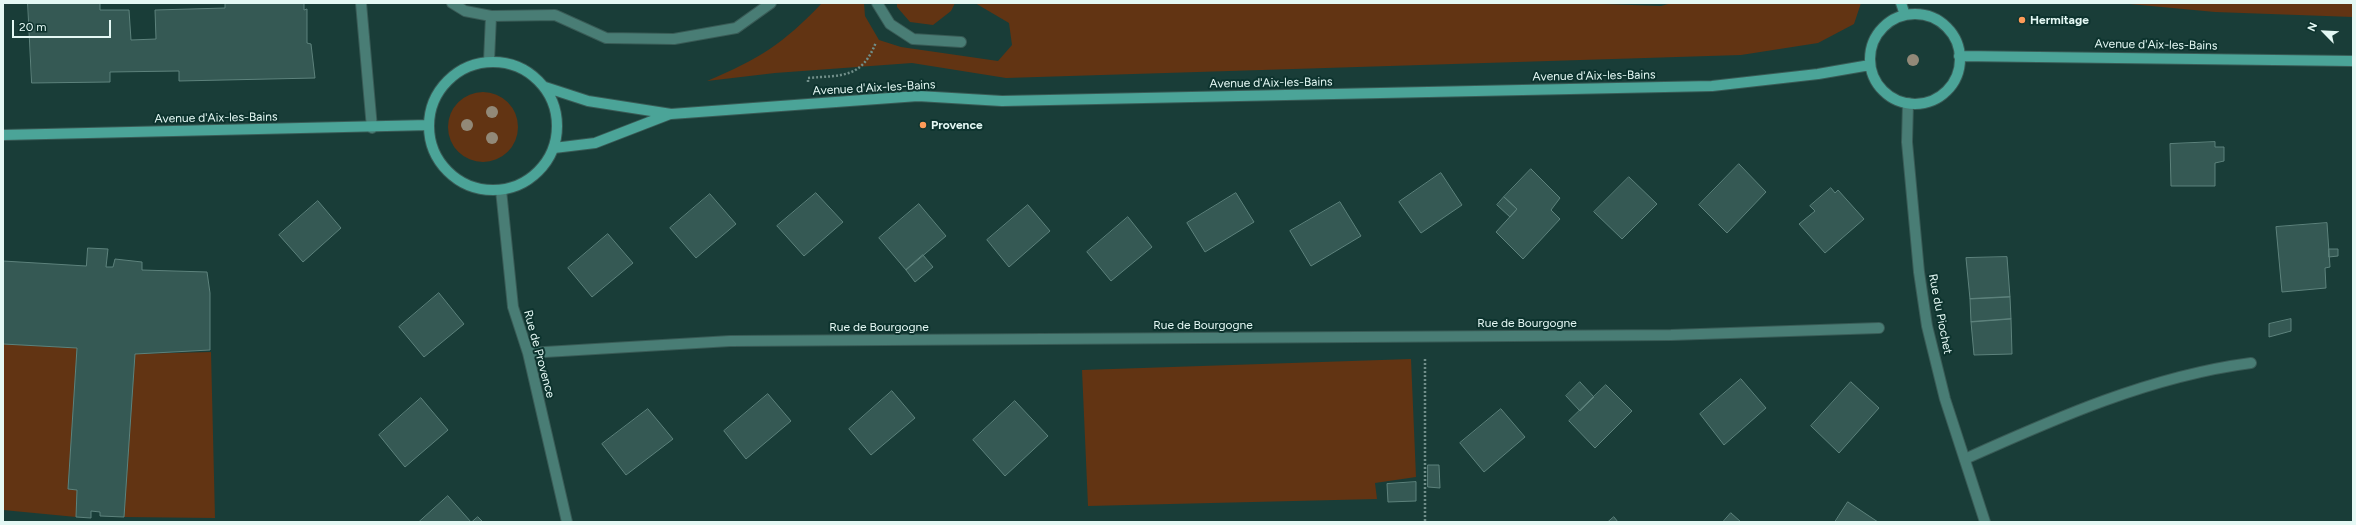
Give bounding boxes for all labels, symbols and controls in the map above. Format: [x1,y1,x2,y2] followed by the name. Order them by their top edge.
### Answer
[14,12,113,38] scale bar
[2304,12,2344,52] north arrow
[2030,13,2089,27] place label: Hermitage
[2017,15,2027,25] marker: Hermitage
[19,20,47,34] text: 20 m
[2305,20,2320,33] text: N
[2094,37,2218,53] street label: Avenue d'Aix-les-Bains
[1532,68,1656,84] street label: Avenue d'Aix-les-Bains
[1209,75,1333,91] street label: Avenue d'Aix-les-Bains
[812,78,936,98] street label: Avenue d'Aix-les-Bains
[154,110,278,126] street label: Avenue d'Aix-les-Bains
[931,118,983,132] place label: Provence
[918,120,928,130] marker: Provence
[1925,273,1955,355] street label: Rue du Piochet
[520,308,558,400] street label: Rue de Provence
[1477,316,1577,330] street label: Rue de Bourgogne
[1153,318,1253,332] street label: Rue de Bourgogne
[829,320,929,334] street label: Rue de Bourgogne

